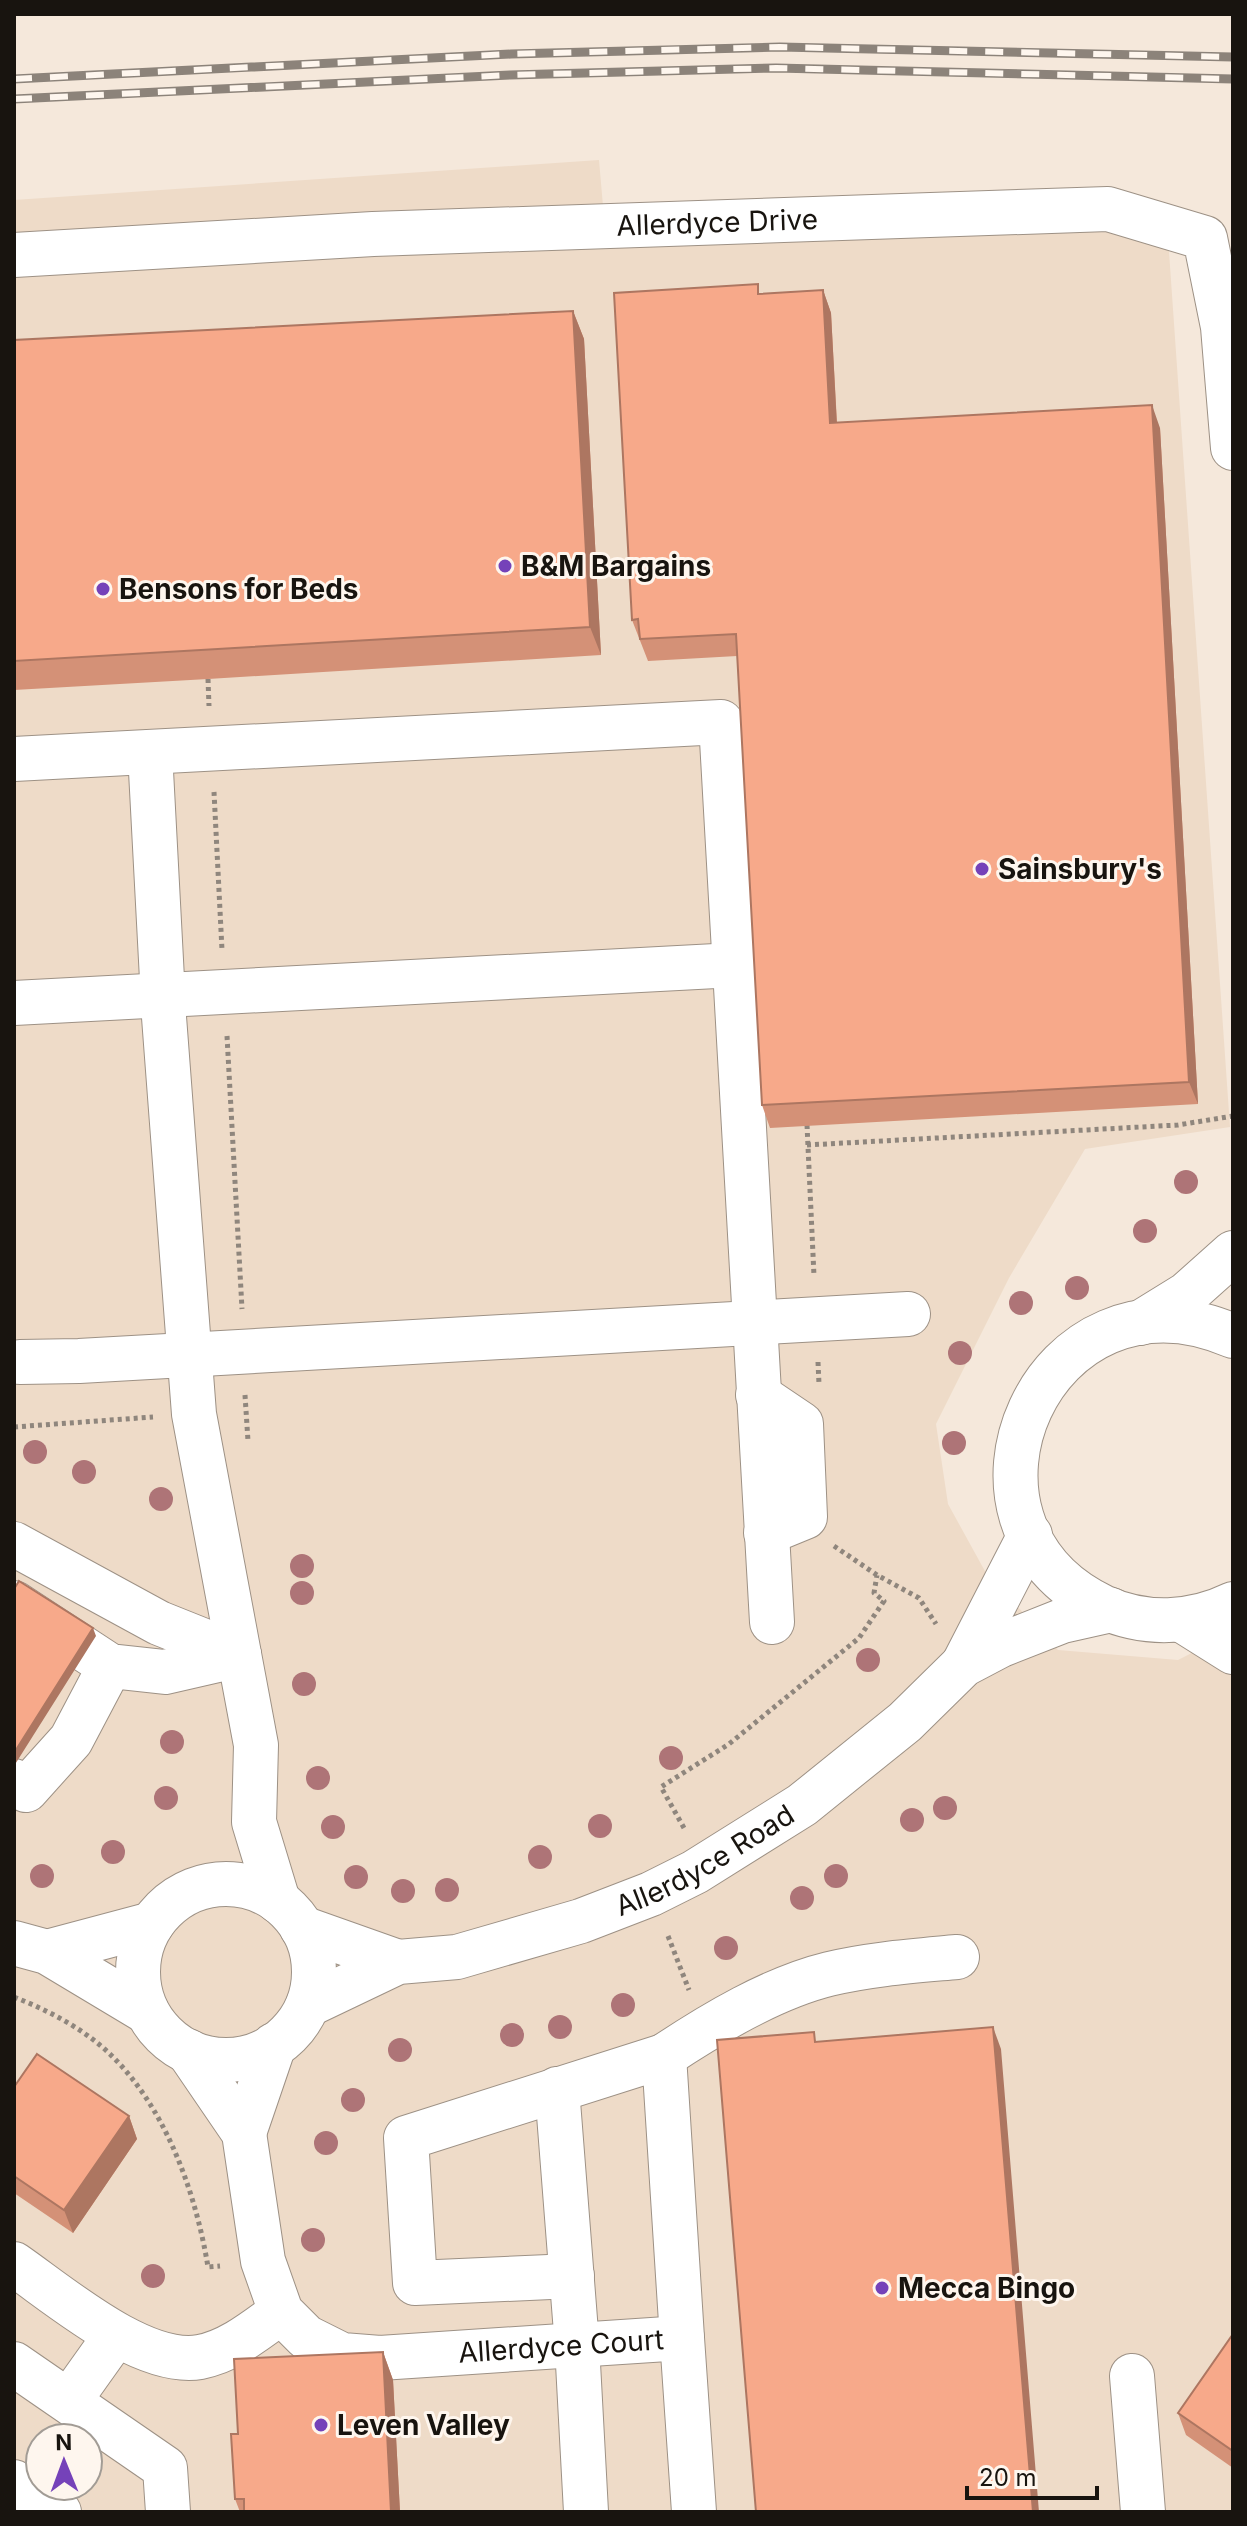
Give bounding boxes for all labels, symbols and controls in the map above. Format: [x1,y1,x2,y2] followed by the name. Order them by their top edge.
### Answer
[616,202,818,243] street label: Allerdyce Drive
[521,549,711,583] place label: B&M Bargains
[496,557,514,575] marker: B&M Bargains
[119,572,359,606] place label: Bensons for Beds
[94,580,112,598] marker: Bensons for Beds
[998,852,1162,886] place label: Sainsbury's
[973,860,991,878] marker: Sainsbury's
[610,1797,800,1923] street label: Allerdyce Road
[898,2271,1075,2305] place label: Mecca Bingo
[873,2279,891,2297] marker: Mecca Bingo
[457,2322,665,2370] street label: Allerdyce Court
[337,2408,510,2442] place label: Leven Valley
[312,2416,330,2434] marker: Leven Valley
[24,2422,104,2502] north arrow
[55,2429,72,2455] text: N
[967,2450,1097,2500] scale bar
[979,2463,1037,2492] text: 20 m

